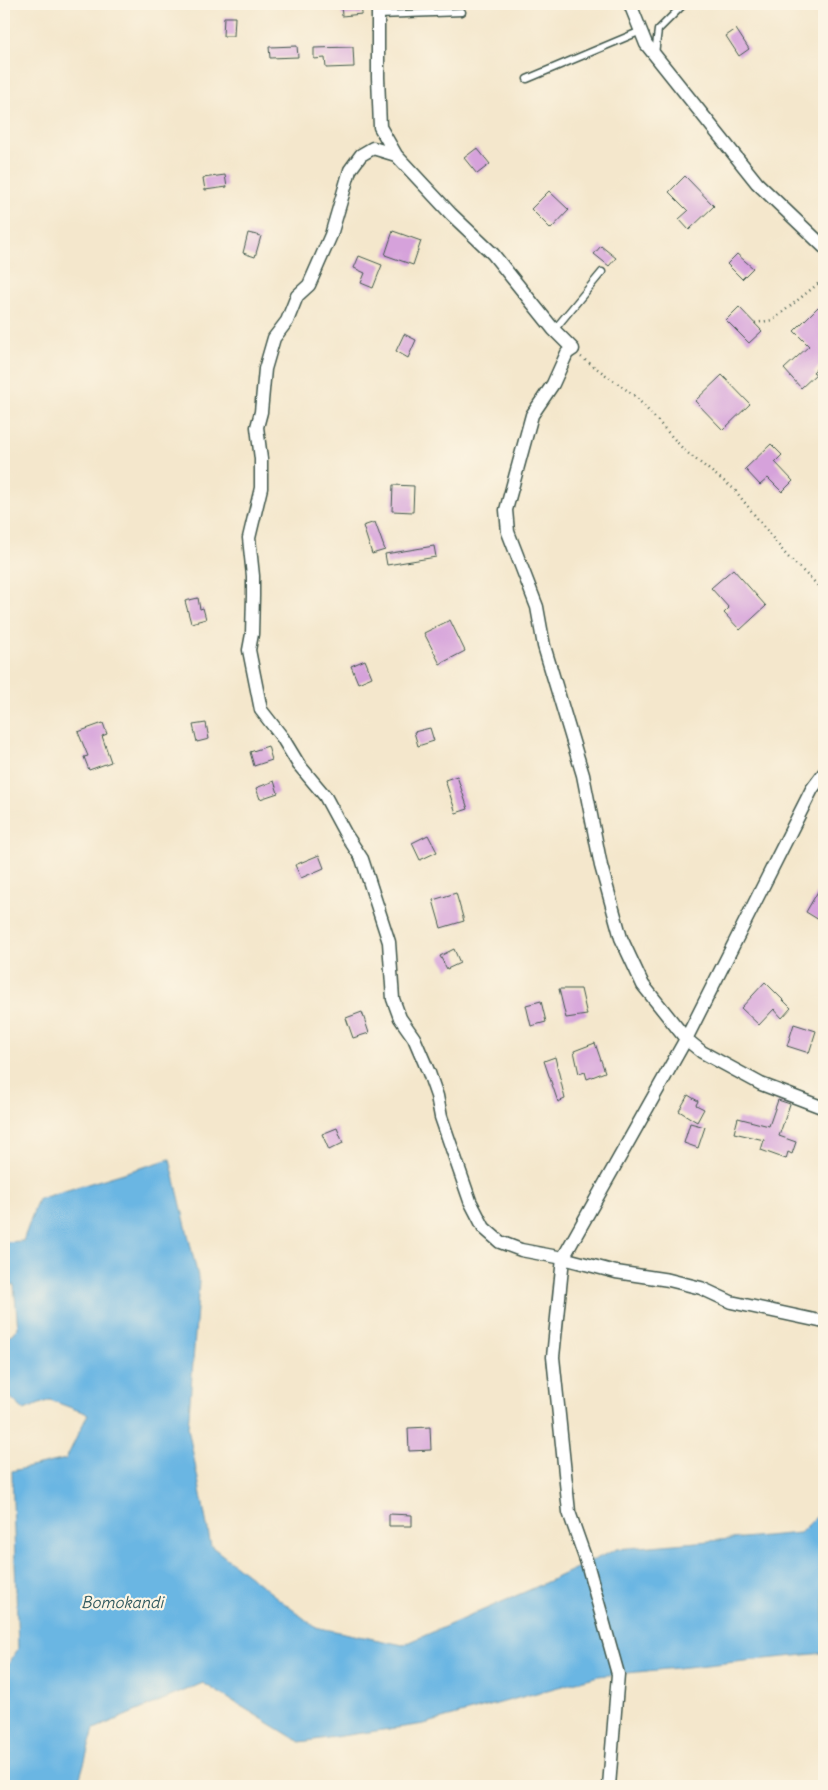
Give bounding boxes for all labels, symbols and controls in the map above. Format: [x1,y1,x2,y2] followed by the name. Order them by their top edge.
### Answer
[81,1592,165,1612] water label: Bomokandi

